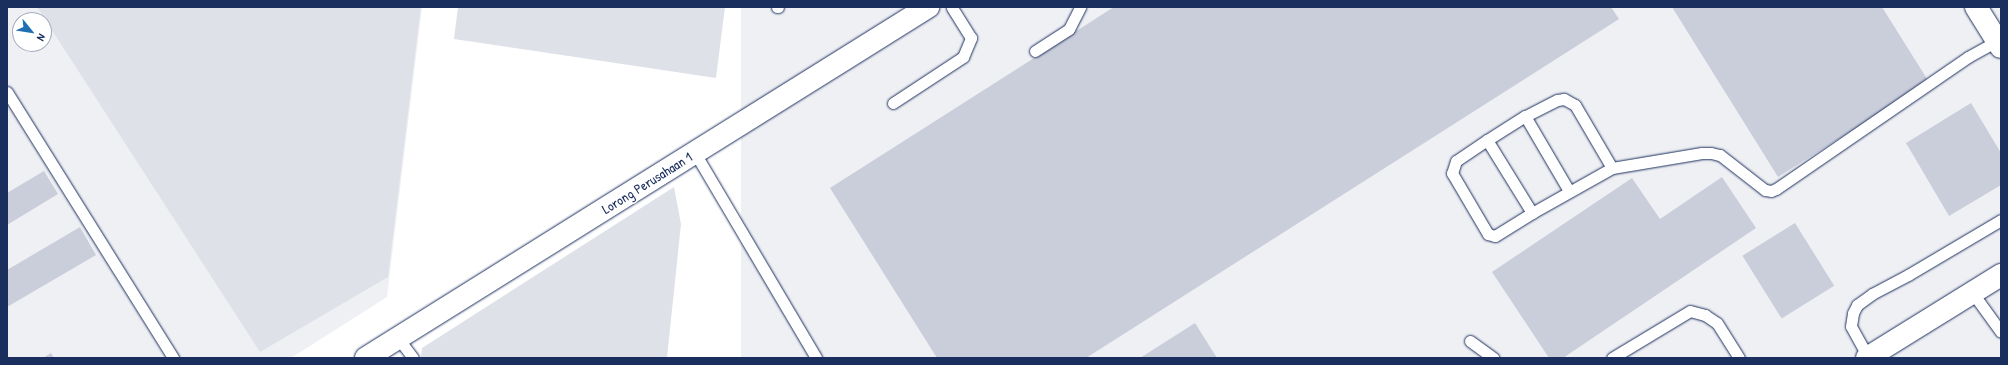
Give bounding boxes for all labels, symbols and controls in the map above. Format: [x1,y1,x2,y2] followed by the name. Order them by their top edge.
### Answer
[12,12,52,52] north arrow
[34,31,49,44] text: N
[599,149,695,217] street label: Lorong Perusahaan 1

